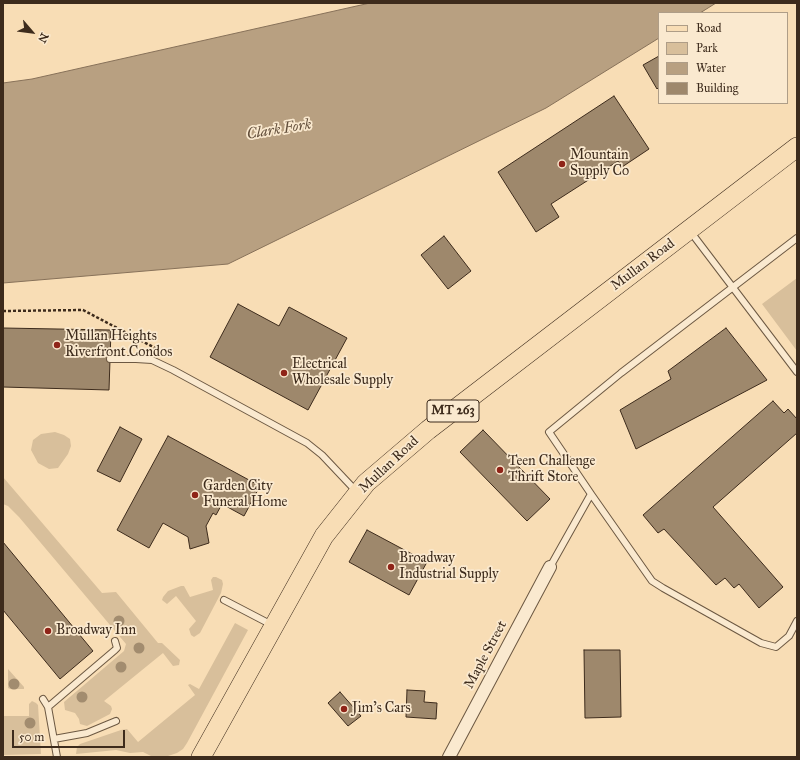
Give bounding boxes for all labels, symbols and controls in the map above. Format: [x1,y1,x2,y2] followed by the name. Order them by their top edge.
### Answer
[12,12,52,52] north arrow
[658,12,788,104] legend
[696,21,722,35] text: Road
[35,31,51,45] text: N
[696,41,718,55] text: Park
[696,61,726,75] text: Water
[696,81,738,95] text: Building
[245,116,313,144] water label: Clark Fork
[570,148,629,180] place label: Mountain Supply Co
[557,159,567,169] marker: Mountain Supply Co
[608,236,678,294] street label: Mullan Road
[65,329,172,362] place label: Mullan Heights Riverfront Condos
[52,340,62,350] marker: Mullan Heights Riverfront Condos
[292,357,393,390] place label: Electrical Wholesale Supply
[279,368,289,378] marker: Electrical Wholesale Supply
[427,400,479,422] road number: MT 263
[356,433,422,497] street label: Mullan Road
[508,454,595,486] place label: Teen Challenge Thrift Store
[495,465,505,475] marker: Teen Challenge Thrift Store
[203,479,287,512] place label: Garden City Funeral Home
[190,490,200,500] marker: Garden City Funeral Home
[399,551,499,584] place label: Broadway Industrial Supply
[386,562,396,572] marker: Broadway Industrial Supply
[461,618,511,692] street label: Maple Street
[56,623,136,639] place label: Broadway Inn
[43,626,53,636] marker: Broadway Inn
[352,701,411,717] place label: Jim's Cars
[339,704,349,714] marker: Jim's Cars
[14,722,127,748] scale bar
[19,730,44,744] text: 50 m

